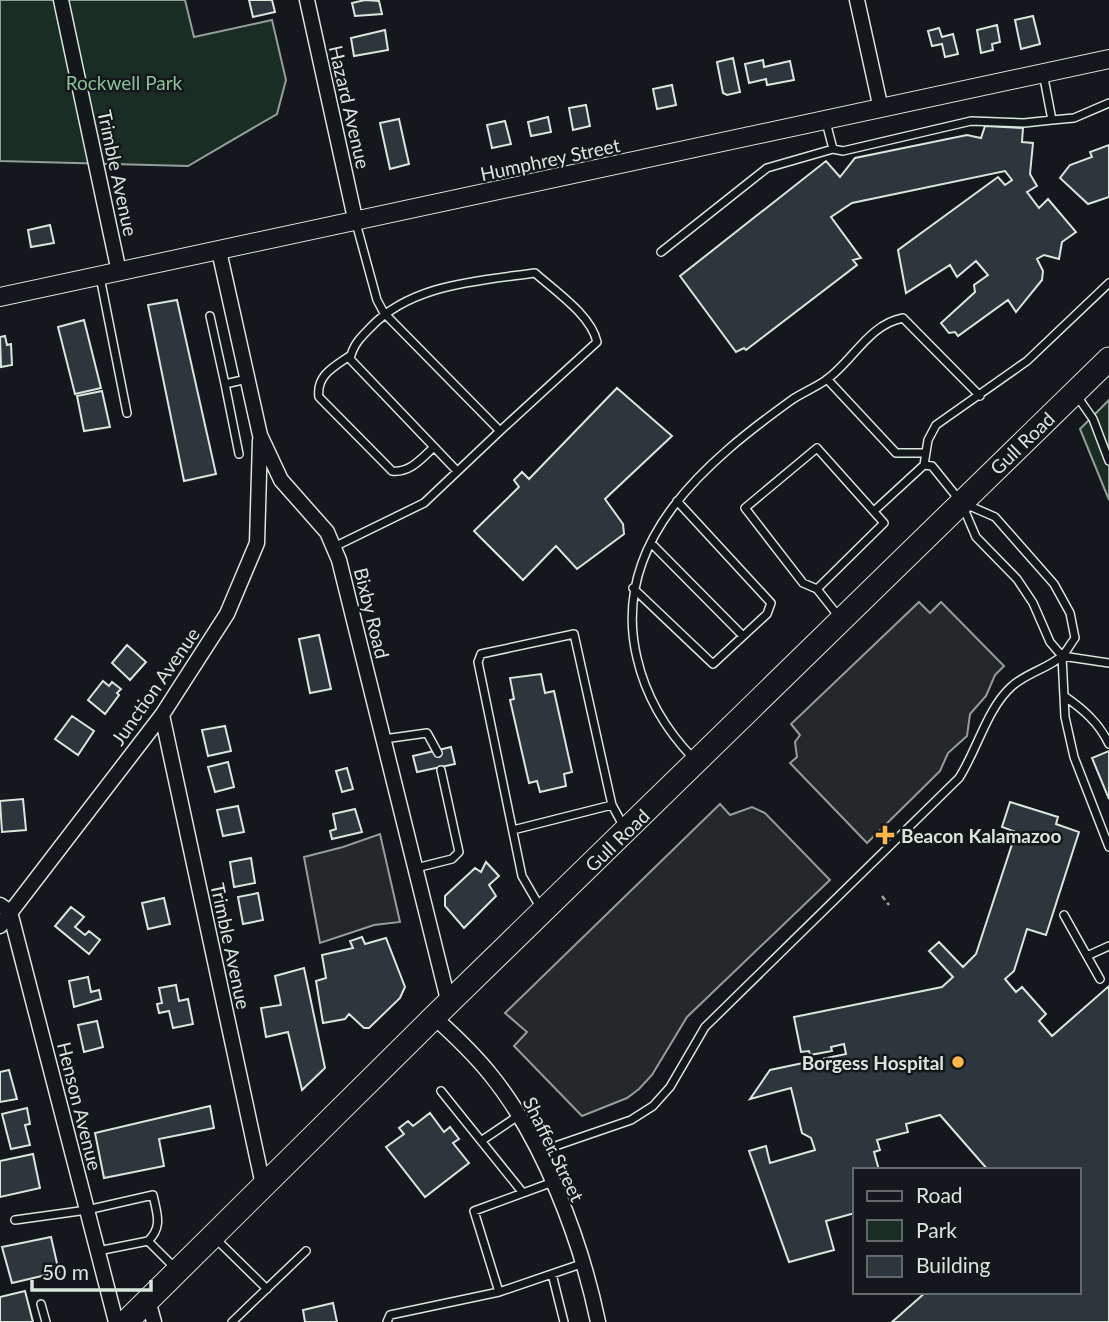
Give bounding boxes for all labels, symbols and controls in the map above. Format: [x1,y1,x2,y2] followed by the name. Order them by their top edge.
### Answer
[325,43,375,171] street label: Hazard Avenue
[66,71,183,94] park label: Rockwell Park
[93,108,143,238] street label: Trimble Avenue
[478,133,622,185] street label: Humphrey Street
[985,407,1059,479] street label: Gull Road
[350,565,394,661] street label: Bixby Road
[106,623,204,749] street label: Junction Avenue
[580,804,654,876] street label: Gull Road
[901,824,1061,847] place label: Beacon Kalamazoo
[875,825,895,845] marker: Beacon Kalamazoo
[206,881,256,1011] street label: Trimble Avenue
[53,1039,107,1173] street label: Henson Avenue
[802,1051,944,1074] place label: Borgess Hospital
[950,1054,966,1070] marker: Borgess Hospital
[519,1093,589,1205] street label: Shaffer Street
[853,1168,1081,1294] legend
[916,1182,963,1207] text: Road
[916,1217,957,1242] text: Park
[32,1248,150,1292] scale bar
[916,1252,991,1277] text: Building
[42,1259,89,1284] text: 50 m

